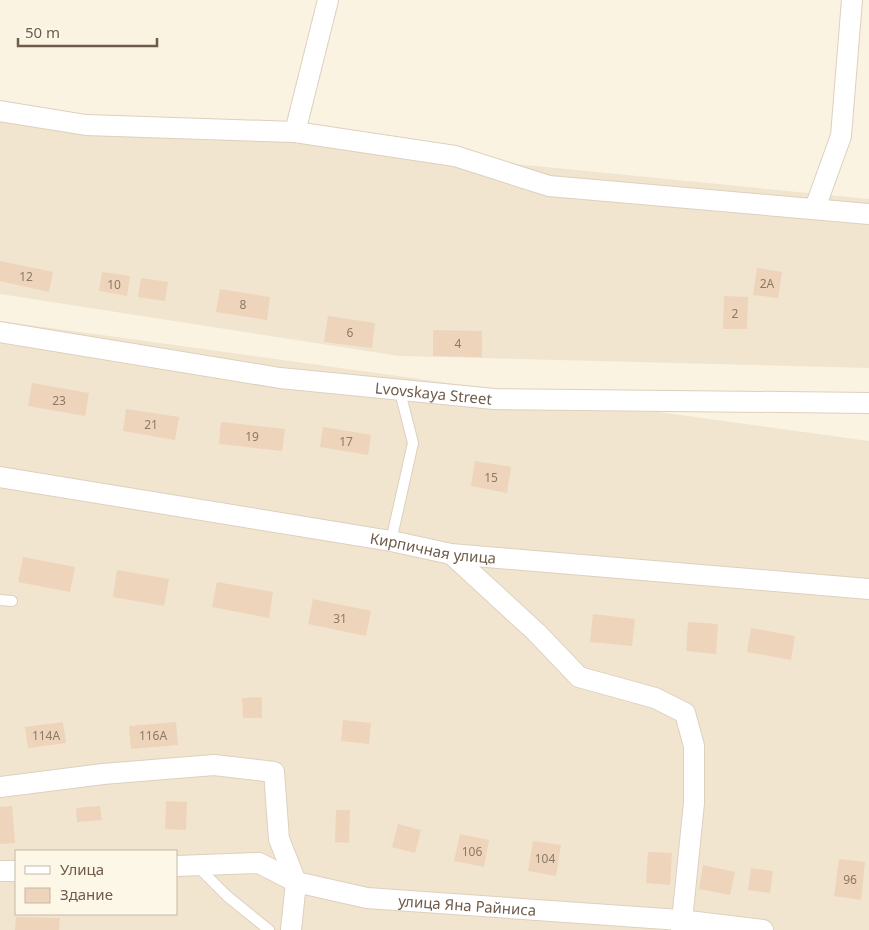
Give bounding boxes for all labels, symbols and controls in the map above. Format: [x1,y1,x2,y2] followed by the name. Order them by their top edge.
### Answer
[18,15,156,47] scale bar
[25,22,60,42] text: 50 m
[19,268,33,285] house number: 12
[760,275,775,292] house number: 2А
[107,276,121,293] house number: 10
[240,296,247,313] house number: 8
[732,305,739,322] house number: 2
[347,324,354,341] house number: 6
[455,335,462,352] house number: 4
[374,377,494,409] street label: Lvovskaya Street
[52,392,66,409] house number: 23
[144,416,158,433] house number: 21
[245,428,259,445] house number: 19
[339,433,353,450] house number: 17
[484,469,498,486] house number: 15
[369,528,497,568] street label: Кирпичная улица
[333,610,347,627] house number: 31
[32,727,60,744] house number: 114А
[139,727,167,744] house number: 116А
[462,843,482,860] house number: 106
[15,850,178,915] legend
[535,850,555,867] house number: 104
[60,859,104,879] text: Улица
[843,871,857,888] house number: 96
[60,884,113,904] text: Здание
[398,890,537,920] street label: улица Яна Райниса

